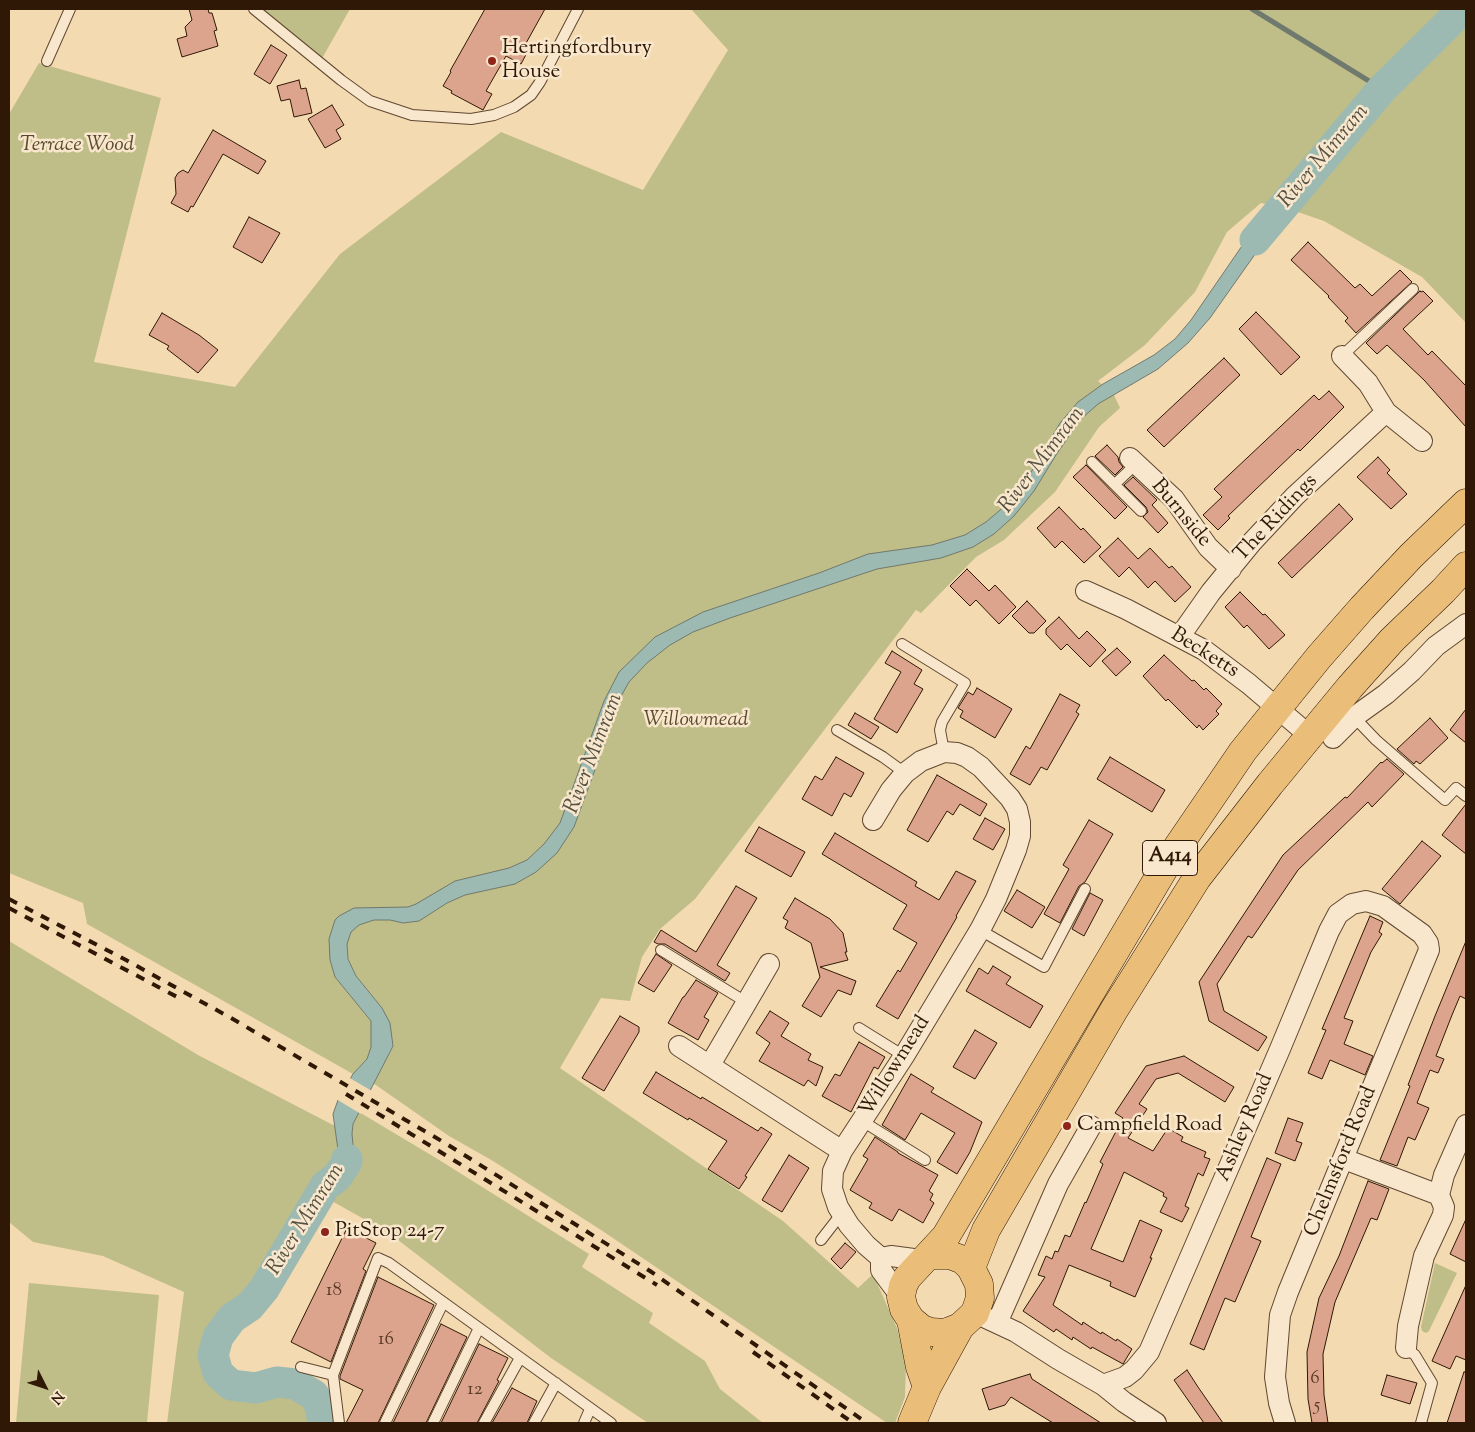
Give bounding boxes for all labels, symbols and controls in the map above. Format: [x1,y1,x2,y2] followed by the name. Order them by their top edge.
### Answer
[502,36,652,86] place label: Hertingfordbury House
[486,55,498,67] marker: Hertingfordbury House
[1274,100,1376,214] water label: River Mimram
[20,133,134,159] park label: Terrace Wood
[994,402,1092,520] water label: River Mimram
[1230,470,1324,568] street label: The Ridings
[1144,475,1216,553] street label: Burnside
[1165,623,1243,685] street label: Becketts
[560,690,630,818] water label: River Mimram
[644,708,748,734] park label: Willowmead
[1142,840,1198,876] road number: A414
[855,1012,937,1122] street label: Willowmead
[1212,1070,1280,1186] street label: Ashley Road
[1300,1083,1384,1241] street label: Chelmsford Road
[1077,1113,1222,1139] place label: Campfield Road
[1061,1120,1073,1132] marker: Campfield Road
[262,1159,352,1281] water label: River Mimram
[335,1219,445,1245] place label: PitStop 24-7
[319,1226,331,1238] marker: PitStop 24-7
[326,1281,342,1303] house number: 18
[378,1330,394,1352] house number: 16
[20,1362,70,1412] north arrow
[1310,1369,1320,1391] house number: 6
[467,1380,483,1402] house number: 12
[45,1386,68,1408] text: N
[1314,1396,1320,1418] house number: 5

